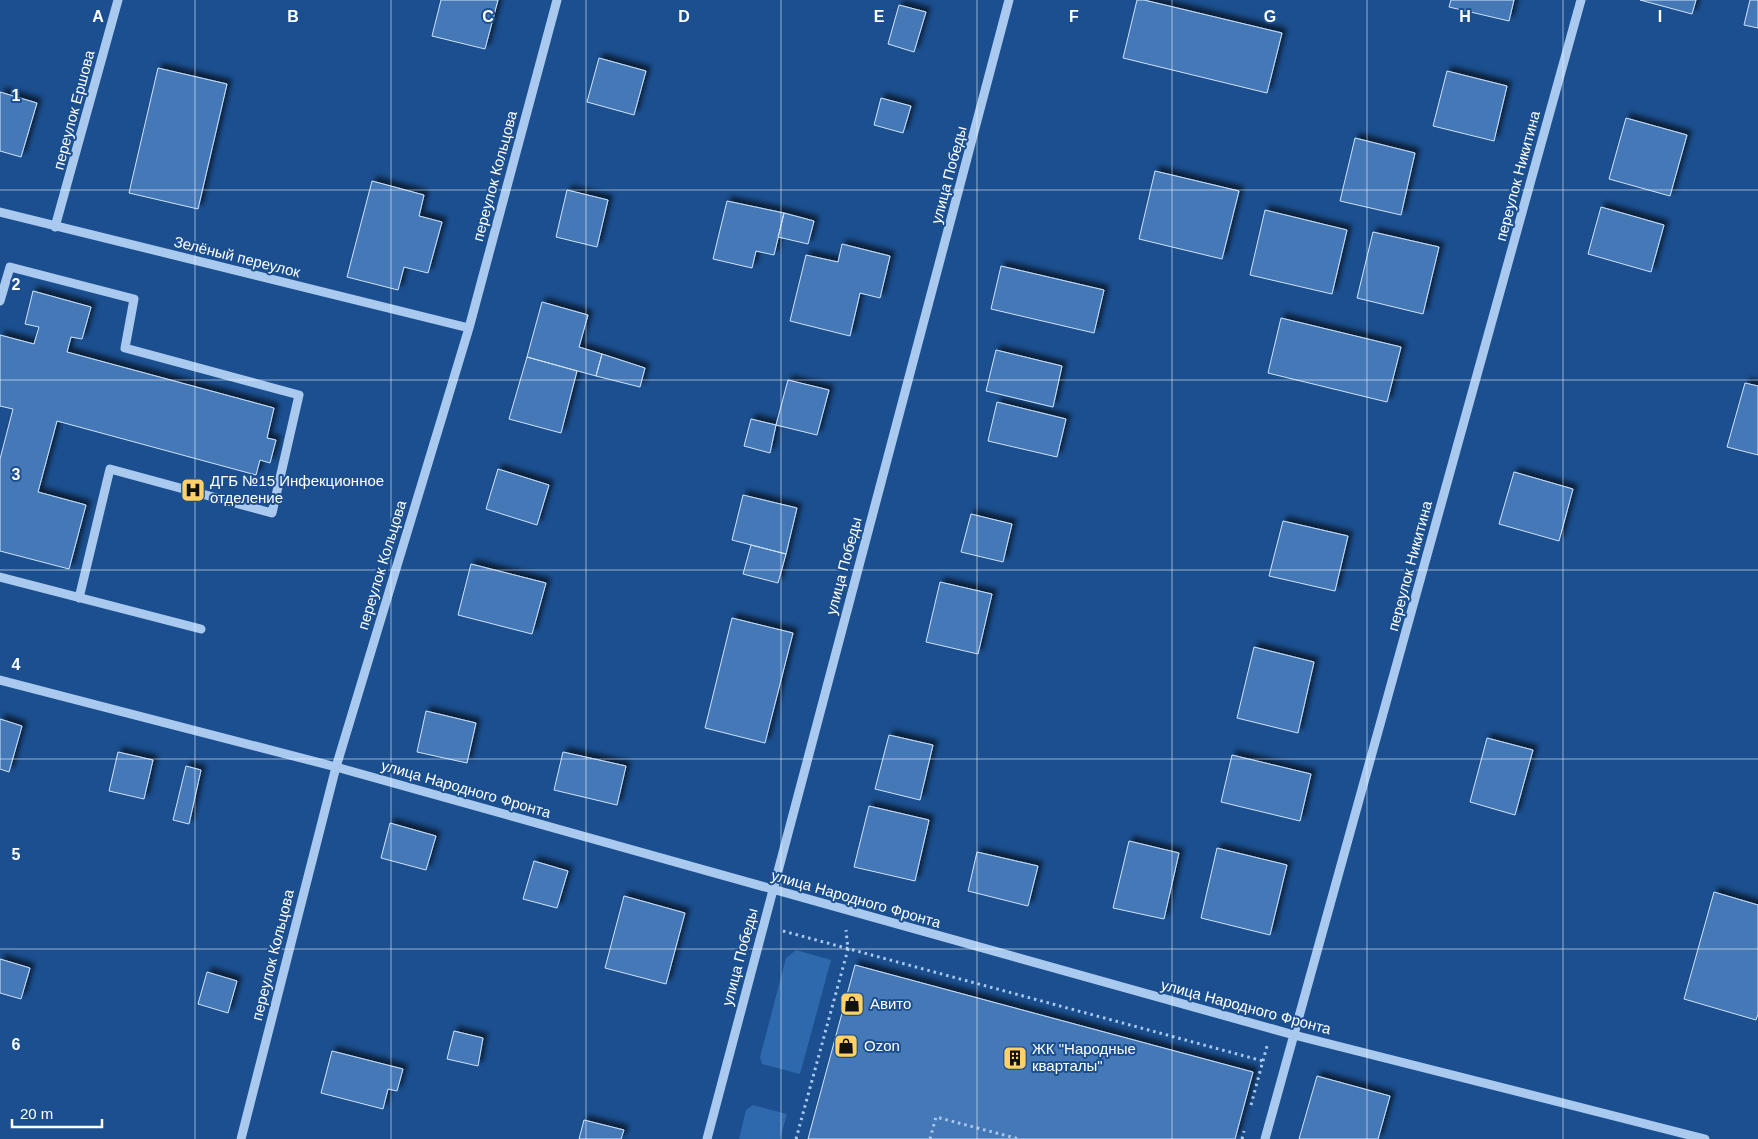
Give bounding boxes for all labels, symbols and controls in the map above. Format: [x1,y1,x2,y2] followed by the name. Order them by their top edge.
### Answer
[92,8,104,25] text: A
[287,8,299,25] text: B
[482,8,494,25] text: C
[678,8,690,25] text: D
[874,8,885,25] text: E
[1069,8,1079,25] text: F
[1264,8,1276,25] text: G
[1459,8,1471,25] text: H
[1658,8,1662,25] text: I
[49,48,98,171] street label: переулок Ершова
[12,87,21,104] text: 1
[469,108,520,243] street label: переулок Кольцова
[1492,108,1543,243] street label: переулок Никитина
[927,124,970,226] street label: улица Победы
[172,233,302,281] street label: Зелёный переулок
[12,276,21,293] text: 2
[12,466,21,483] text: 3
[210,472,384,506] place label: ДГБ №15 Инфекционное отделение
[180,477,206,503] hospital icon: ДГБ №15 Инфекционное отделение
[354,497,409,632] street label: переулок Кольцова
[1384,498,1435,633] street label: переулок Никитина
[822,515,865,617] street label: улица Победы
[12,656,21,673] text: 4
[379,756,553,821] street label: улица Народного Фронта
[12,846,21,863] text: 5
[769,866,943,931] street label: улица Народного Фронта
[248,887,297,1022] street label: переулок Кольцова
[718,906,761,1008] street label: улица Победы
[1159,976,1334,1038] street label: улица Народного Фронта
[839,991,865,1017] shop icon: Авито
[870,995,911,1012] place label: Авито
[833,1033,859,1059] shop icon: Ozon
[12,1036,21,1053] text: 6
[864,1037,900,1054] place label: Ozon
[1032,1040,1136,1074] place label: ЖК "Народные кварталы"
[1002,1045,1028,1071] building icon: ЖК "Народные кварталы"
[12,1096,102,1128] scale bar
[20,1105,53,1122] text: 20 m

